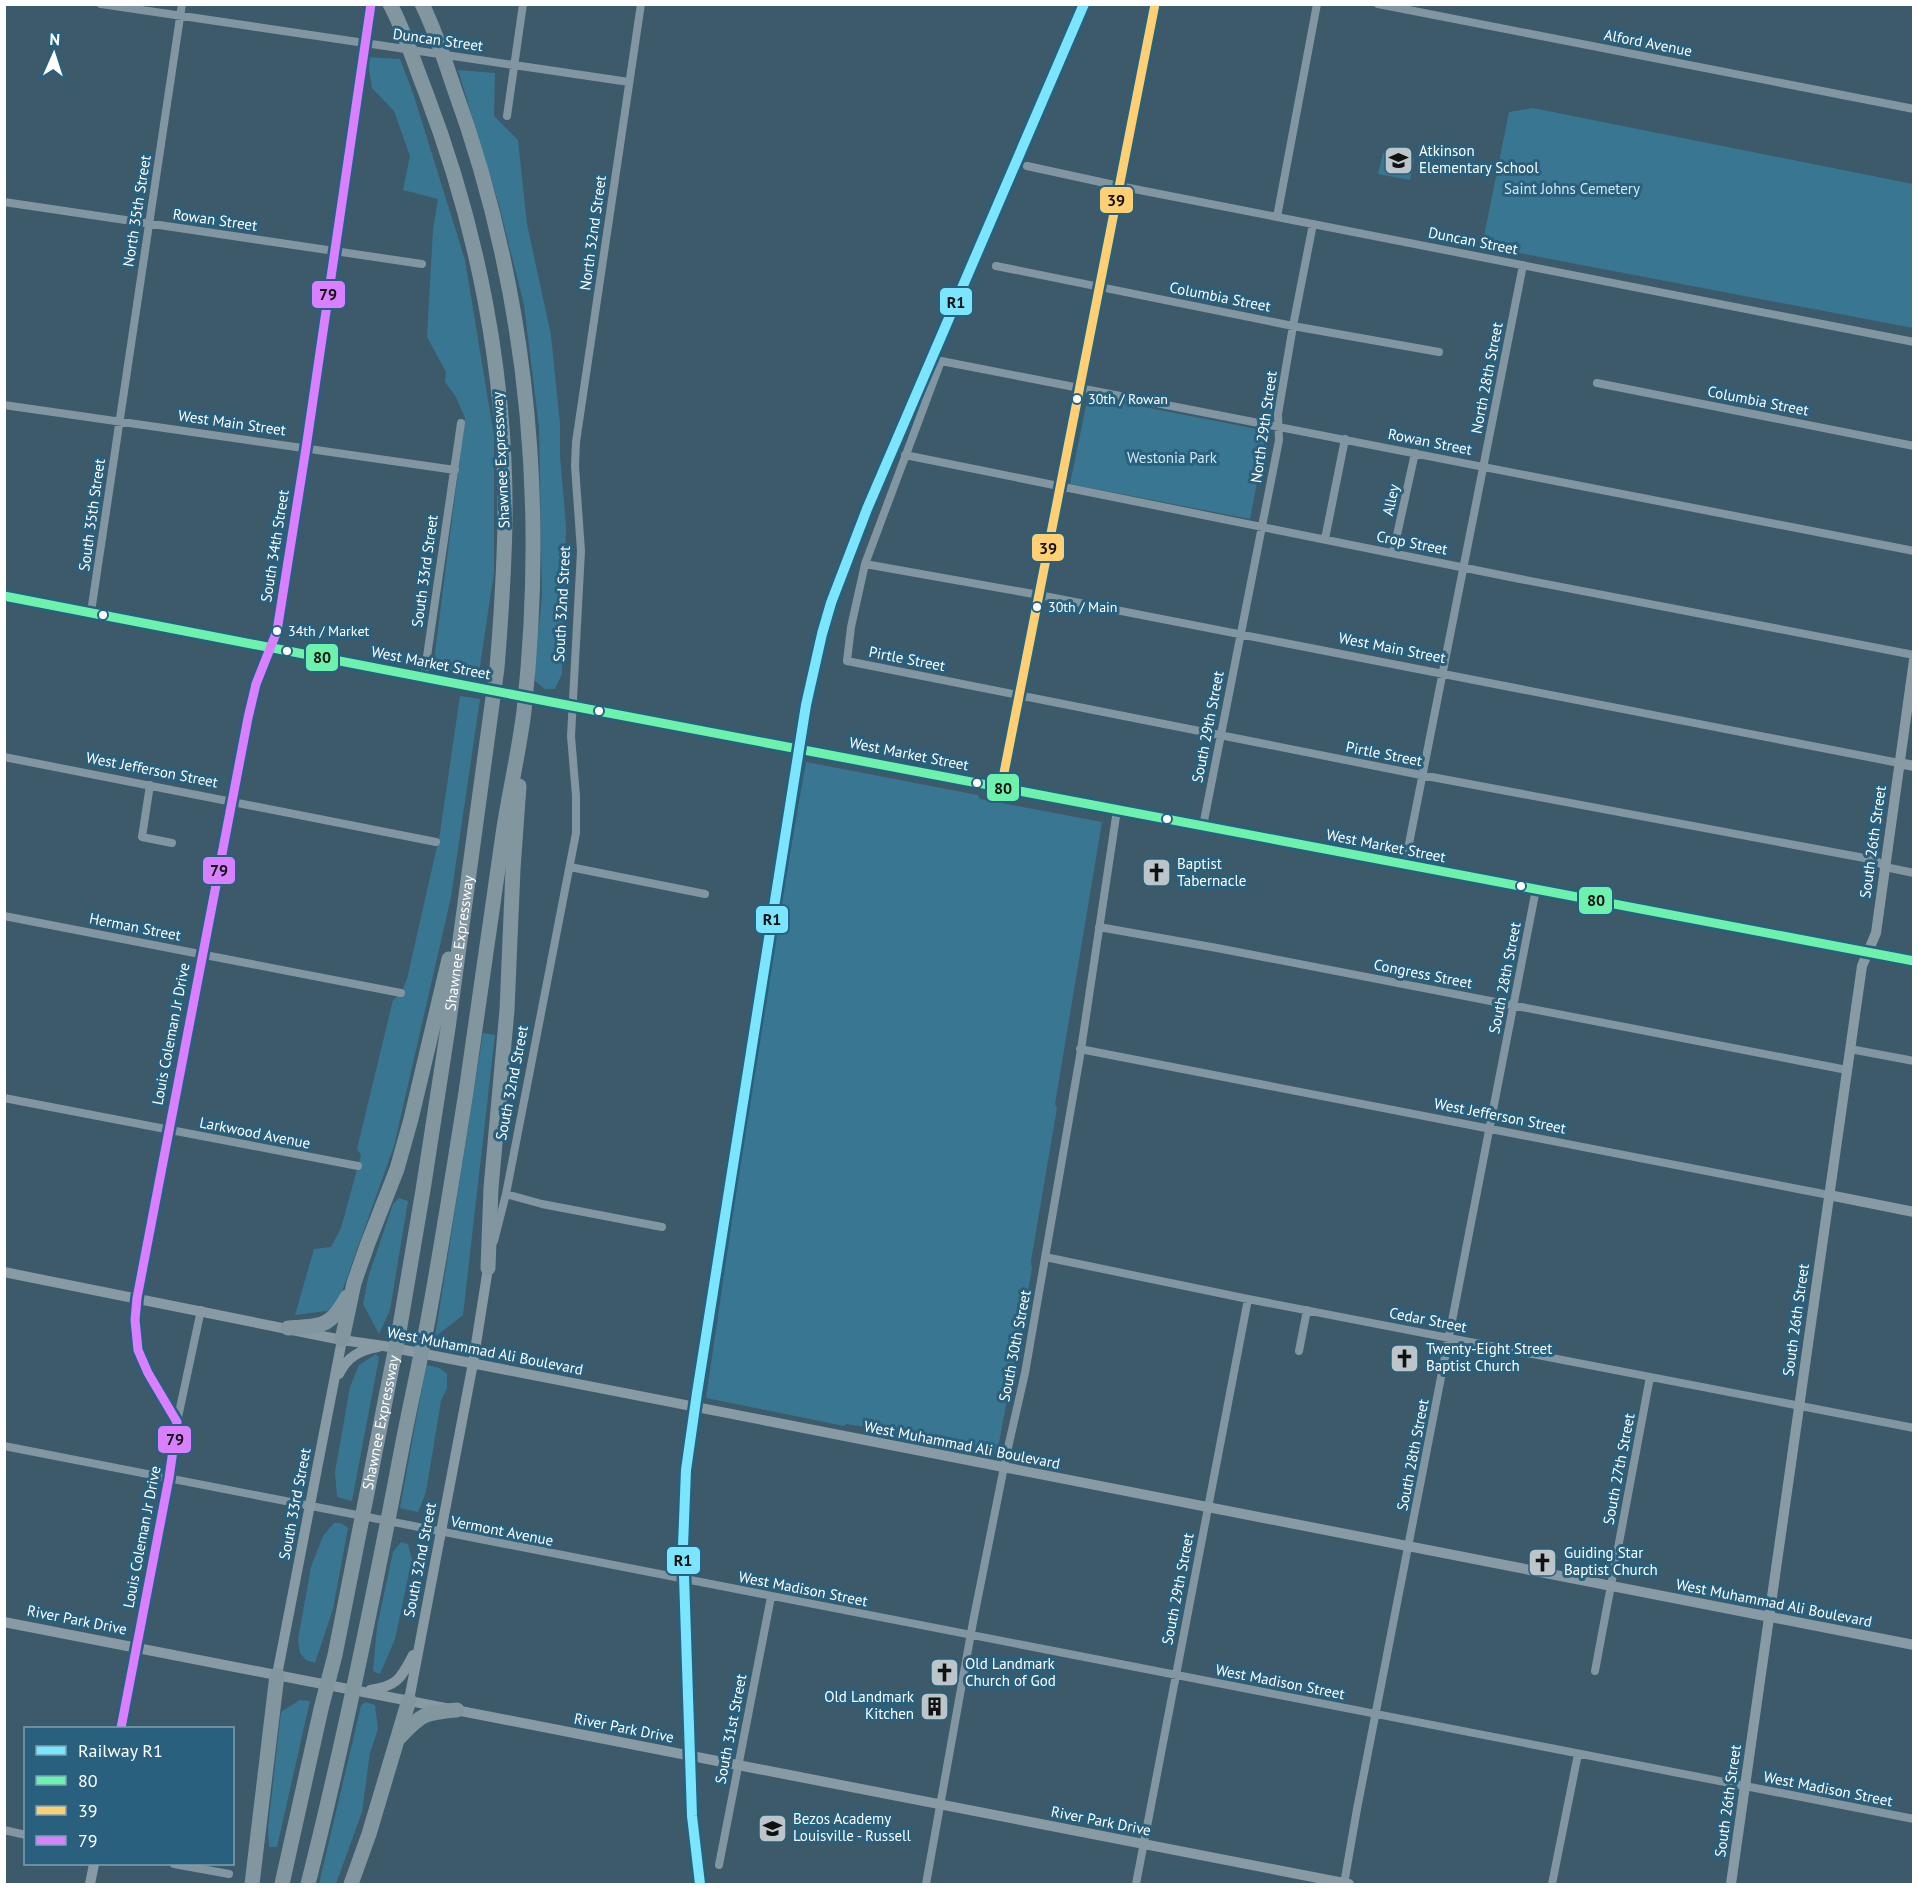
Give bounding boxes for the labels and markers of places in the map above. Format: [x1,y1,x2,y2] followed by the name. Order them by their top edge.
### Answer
[1419,141,1539,177] place label: Atkinson Elementary School
[1382,144,1414,176] school or university icon: Atkinson Elementary School
[1088,390,1168,408] place label: 30th / Rowan
[1071,393,1083,405] marker: 30th / Rowan
[1048,598,1118,616] place label: 30th / Main
[1031,601,1043,613] marker: 30th / Main
[97,609,109,621] unlabelled marker
[288,622,370,640] place label: 34th / Market
[271,625,283,637] marker: 34th / Market
[281,645,293,657] unlabelled marker
[593,705,605,717] unlabelled marker
[971,777,983,789] unlabelled marker
[1161,813,1173,825] unlabelled marker
[1177,854,1246,890] place label: Baptist Tabernacle
[1140,857,1172,889] church icon: Baptist Tabernacle
[1515,880,1527,892] unlabelled marker
[1426,1339,1552,1375] place label: Twenty-Eight Street Baptist Church
[1389,1342,1421,1374] church icon: Twenty-Eight Street Baptist Church
[1564,1543,1658,1579] place label: Guiding Star Baptist Church
[1527,1546,1559,1578] church icon: Guiding Star Baptist Church
[965,1654,1056,1690] place label: Old Landmark Church of God
[928,1657,960,1689] church icon: Old Landmark Church of God
[824,1687,915,1723] place label: Old Landmark Kitchen
[919,1690,951,1722] building icon: Old Landmark Kitchen
[793,1809,911,1845] place label: Bezos Academy Louisville - Russell
[756,1812,788,1844] school or university icon: Bezos Academy Louisville - Russell

